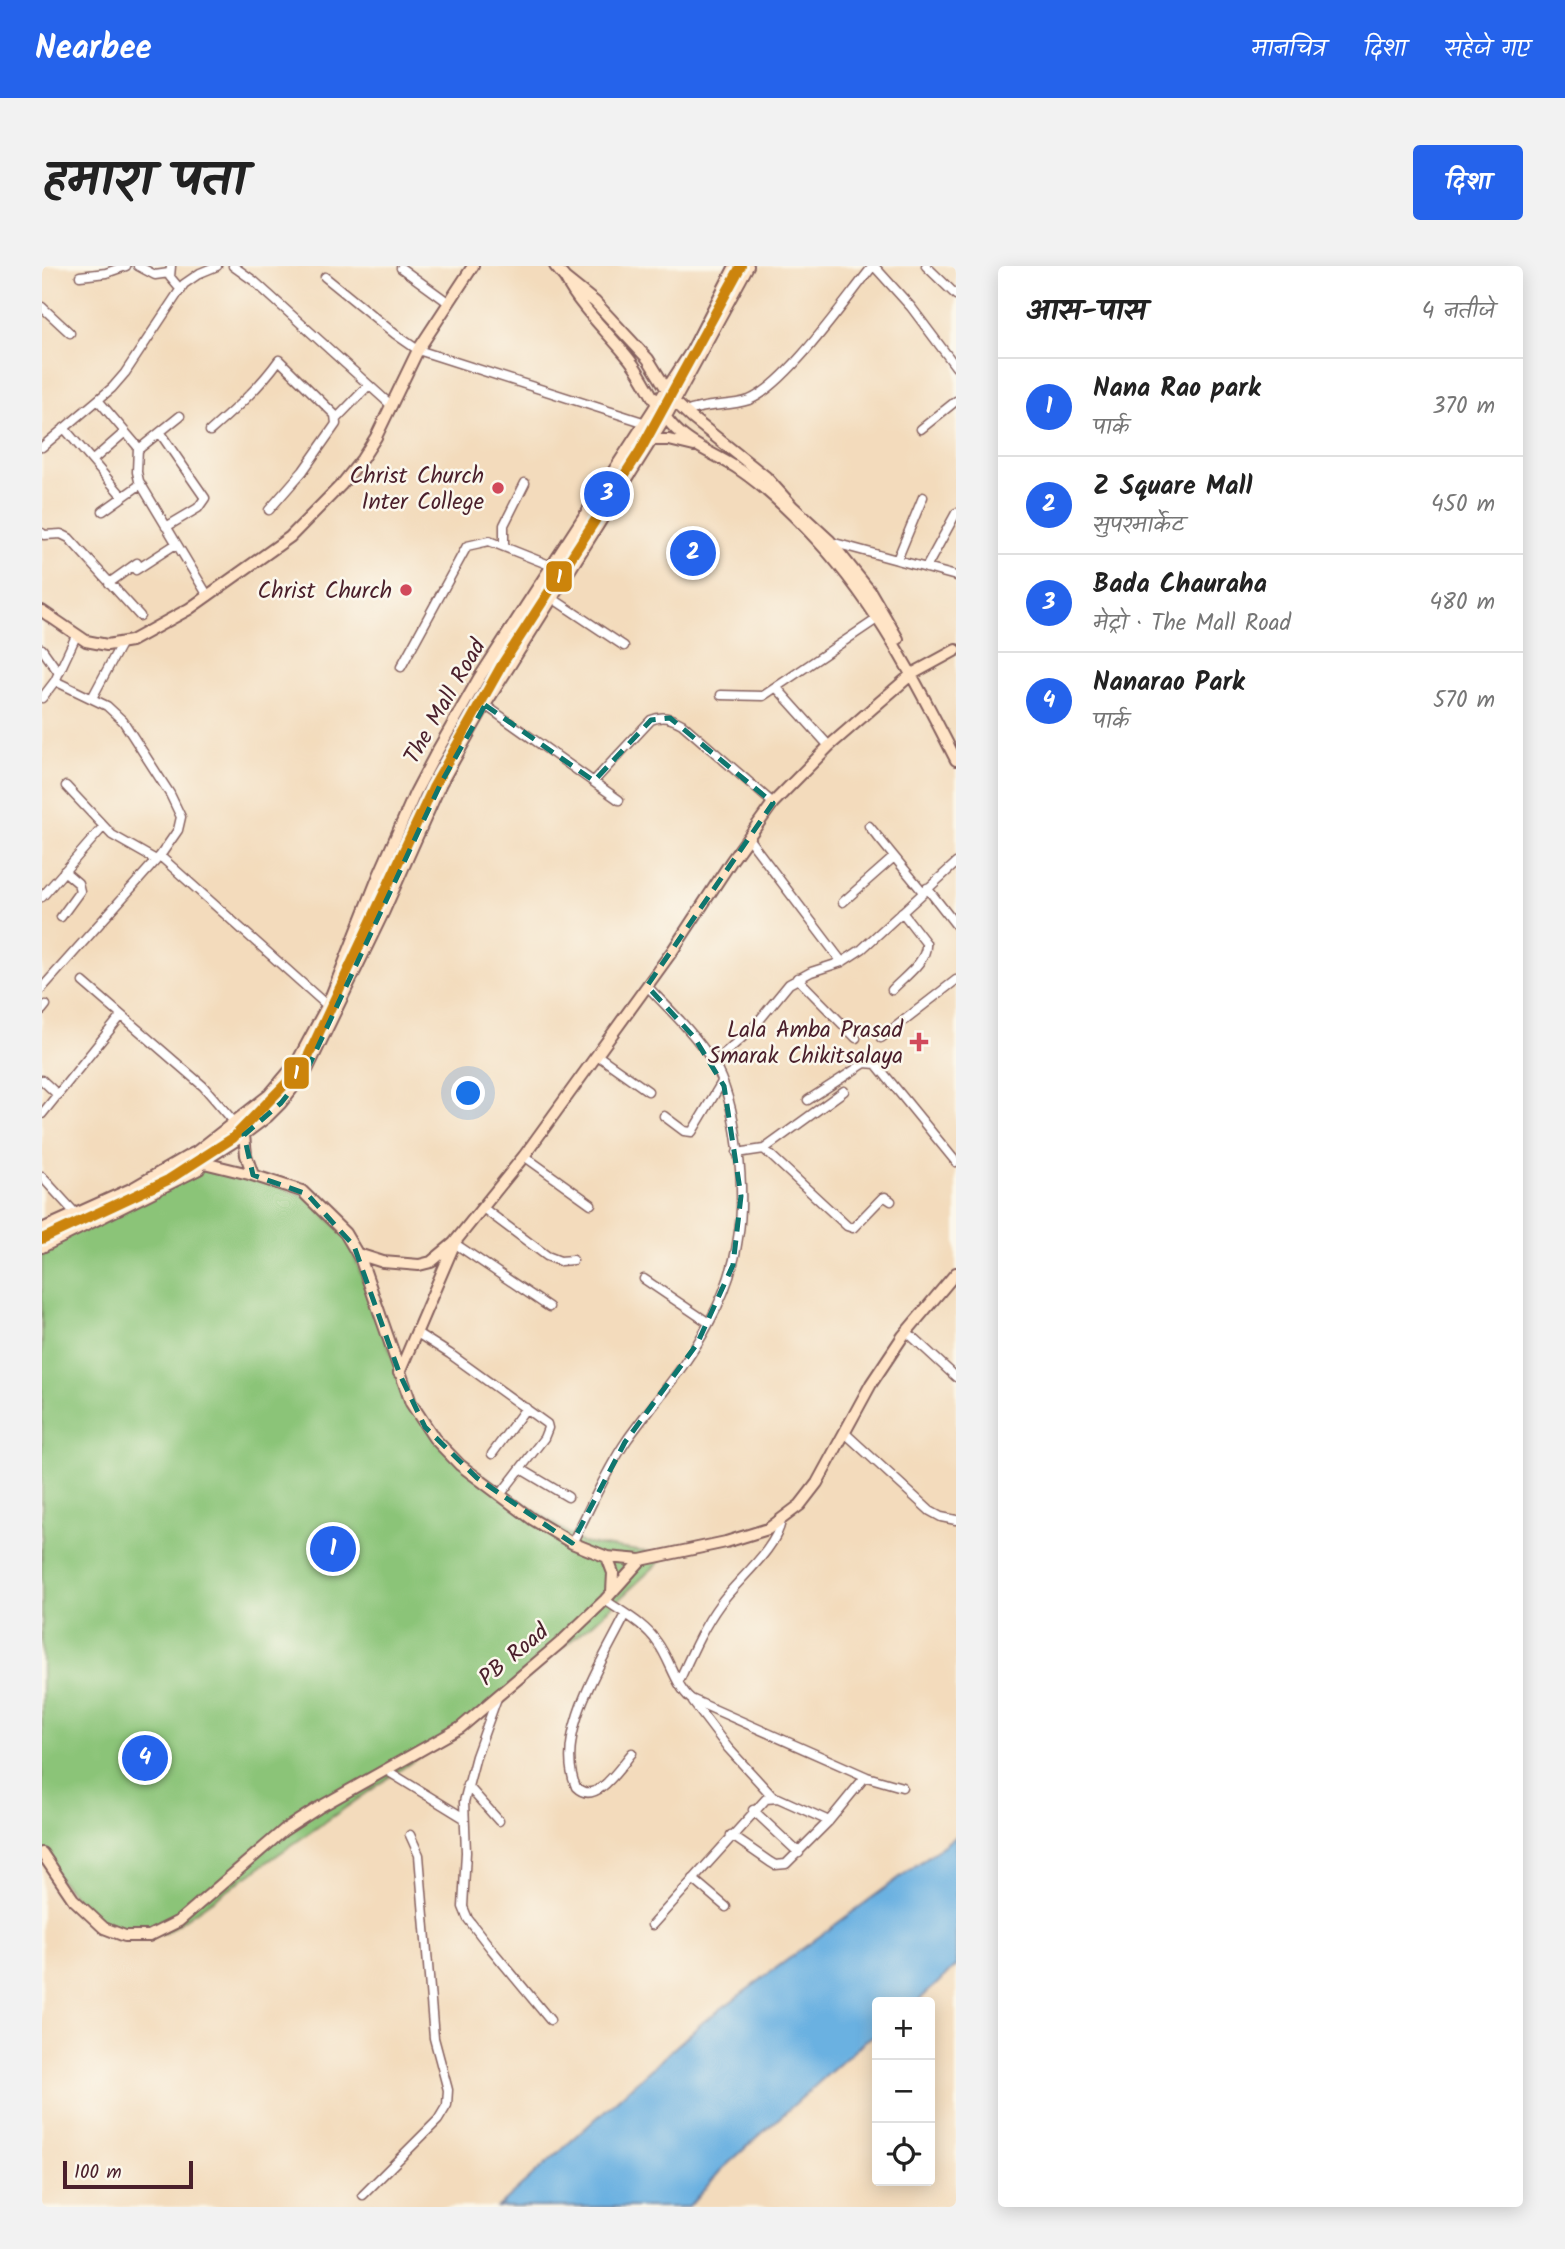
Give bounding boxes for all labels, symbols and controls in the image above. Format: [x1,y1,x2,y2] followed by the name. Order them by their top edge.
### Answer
[35,23,152,76] text: Nearbee
[1251,30,1326,69] text: मानचित्र
[1364,30,1406,69] text: दिशा
[1444,30,1530,69] text: सहेजे गए
[42,143,246,221] text: हमारा पता
[1413,145,1523,220] button: दिशा
[1026,288,1147,336] text: आस-पास
[1422,294,1495,330] text: 4 नतीजे
[1093,368,1261,410] text: Nana Rao park
[1046,389,1052,425] text: 1
[1432,389,1495,425] text: 370 m
[1093,410,1129,446] text: पार्क
[350,459,484,521] place label: Christ Church Inter College
[1093,466,1252,508] text: Z Square Mall
[584,468,630,520] pin: 3
[490,480,506,496] marker: Christ Church Inter College
[1042,487,1056,523] text: 2
[1431,487,1495,523] text: 450 m
[1093,508,1185,544] text: सुपरमार्केट
[670,527,716,579] pin: 2
[545,560,573,593] line badge: 1
[556,563,562,593] text: 1
[1093,564,1267,606] text: Bada Chauraha
[258,574,392,610] place label: Christ Church
[398,582,414,598] marker: Christ Church
[1043,585,1055,621] text: 3
[1429,585,1495,621] text: 480 m
[1093,606,1291,642] text: मेट्रो · The Mall Road
[395,632,497,772] street label: The Mall Road
[1093,662,1245,704] text: Nanarao Park
[1043,683,1055,719] text: 4
[1433,683,1495,719] text: 570 m
[1093,704,1129,740] text: पार्क
[708,1013,904,1075] place label: Lala Amba Prasad Smarak Chikitsalaya
[909,1032,929,1052] marker: Lala Amba Prasad Smarak Chikitsalaya
[283,1056,310,1090] line badge: 1
[293,1059,299,1089] text: 1
[451,1076,485,1110] your location
[310,1523,356,1575] pin: 1
[471,1615,558,1696] street label: PB Road
[122,1732,168,1784] pin: 4
[872,1997,935,2186] map controls
[872,1997,935,2060] button: +
[872,2060,935,2123] button: −
[872,2123,935,2186] button: locate
[63,2158,192,2190] scale bar
[74,2158,122,2188] text: 100 m

